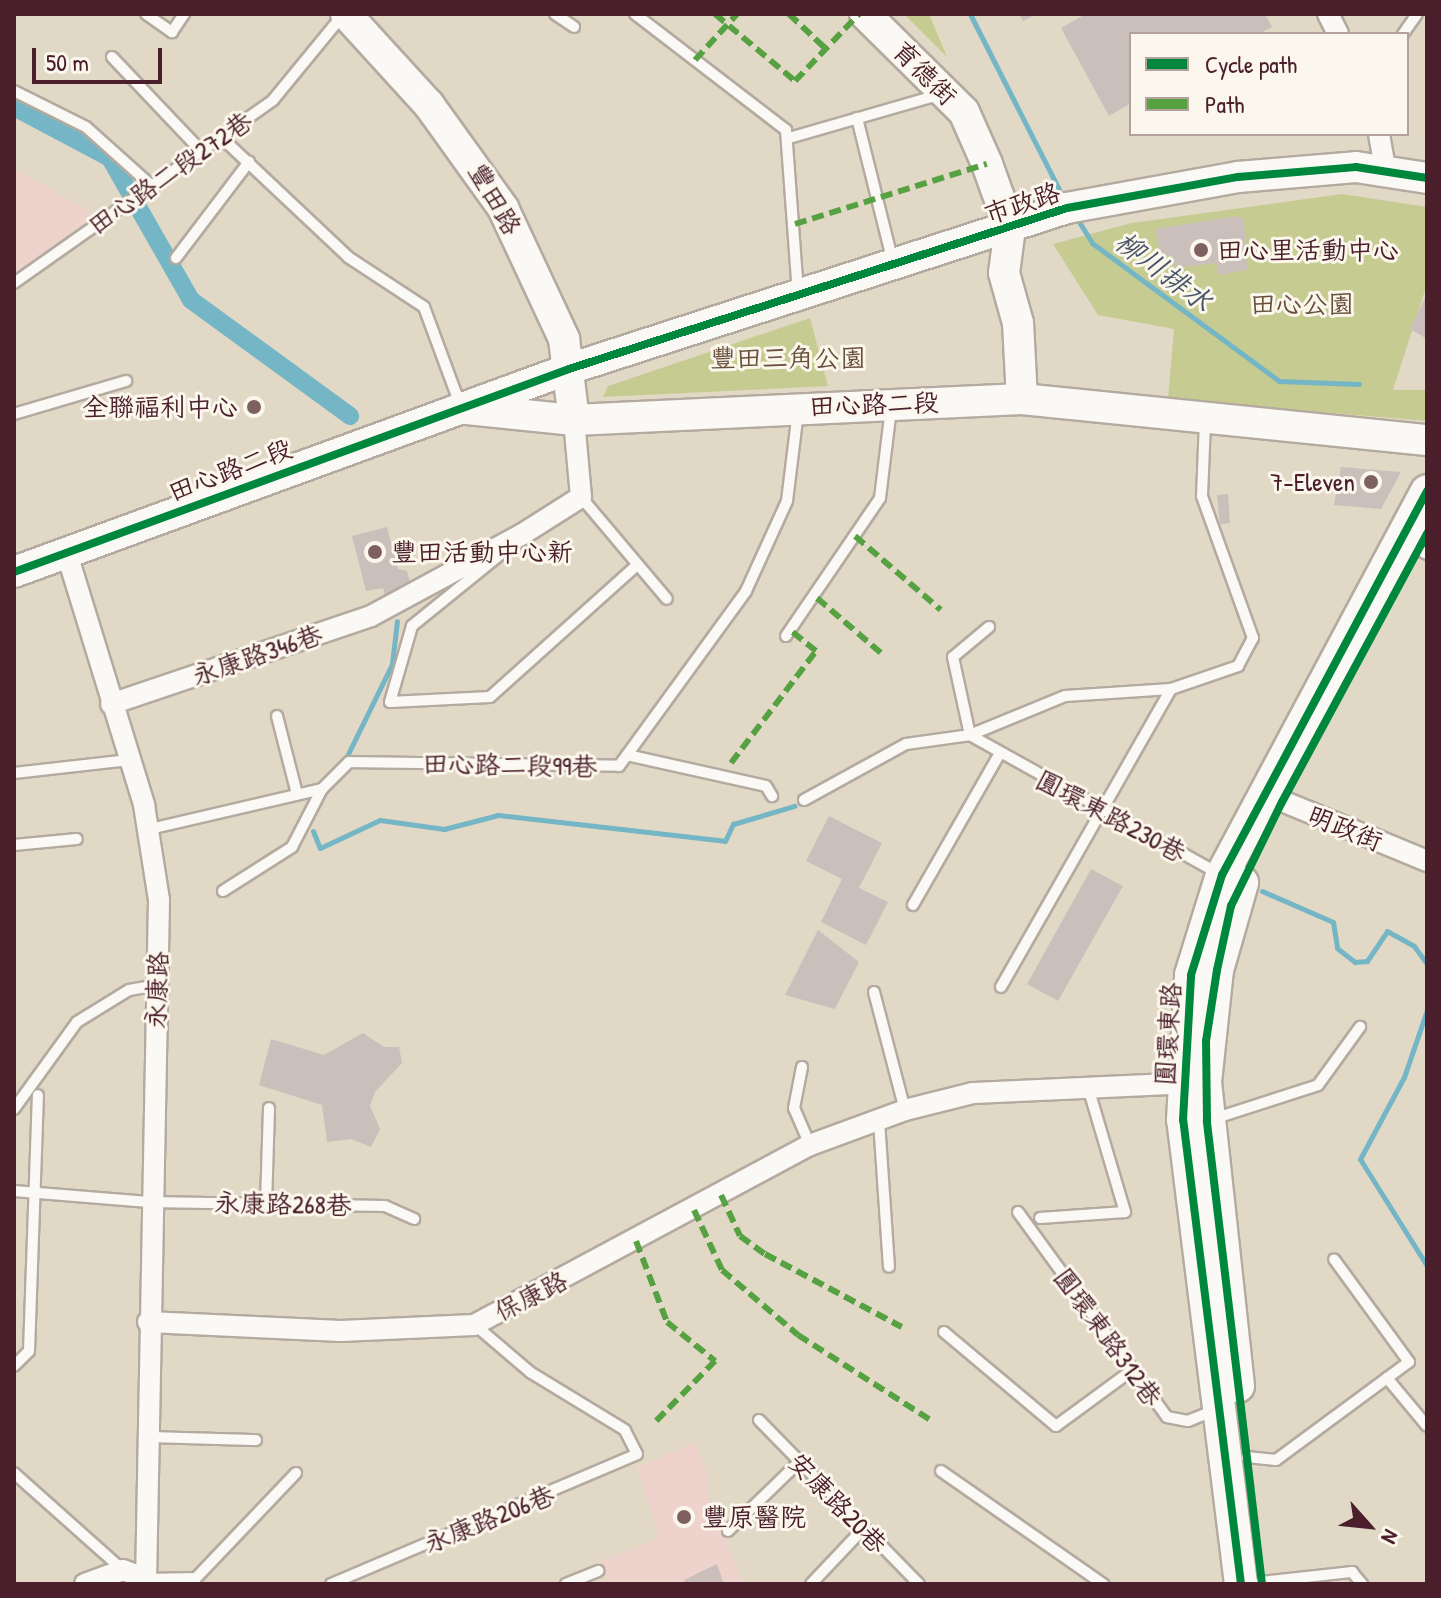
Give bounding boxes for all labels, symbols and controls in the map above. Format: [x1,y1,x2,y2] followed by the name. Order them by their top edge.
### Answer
[36,32,166,82] scale bar
[1129,32,1409,136] legend
[886,34,964,112] street label: 育德街
[46,46,89,78] text: 50 m
[1205,48,1297,80] text: Cycle path
[1205,88,1244,120] text: Path
[82,105,258,241] street label: 田心路二段272巷
[462,157,528,241] street label: 豐田路
[980,176,1064,230] street label: 市政路
[1109,224,1219,318] water label: 柳川排水
[1217,234,1399,266] place label: 田心里活動中心
[1192,241,1210,259] marker: 田心里活動中心
[1250,288,1354,320] park label: 田心公園
[710,342,866,374] park label: 豐田三角公園
[808,386,940,422] street label: 田心路二段
[82,391,238,423] place label: 全聯福利中心
[245,398,263,416] marker: 全聯福利中心
[164,432,296,508] street label: 田心路二段
[1270,466,1355,498] place label: 7-Eleven
[1362,473,1380,491] marker: 7-Eleven
[391,536,573,568] place label: 豐田活動中心新
[366,543,384,561] marker: 豐田活動中心新
[188,618,326,692] street label: 永康路346巷
[422,748,598,782] street label: 田心路二段99巷
[1031,763,1191,869] street label: 圓環東路230巷
[1303,799,1387,857] street label: 明政街
[140,950,174,1030] street label: 永康路
[1149,981,1187,1087] street label: 圓環東路
[214,1187,352,1221] street label: 永康路268巷
[1047,1262,1169,1412] street label: 圓環東路312巷
[489,1264,573,1328] street label: 保康路
[782,1446,894,1560] street label: 安康路20巷
[419,1479,559,1559] street label: 永康路206巷
[1329,1486,1409,1566] north arrow
[702,1501,806,1533] place label: 豐原醫院
[673,1506,695,1528] marker: 豐原醫院
[1374,1525,1406,1549] text: N

